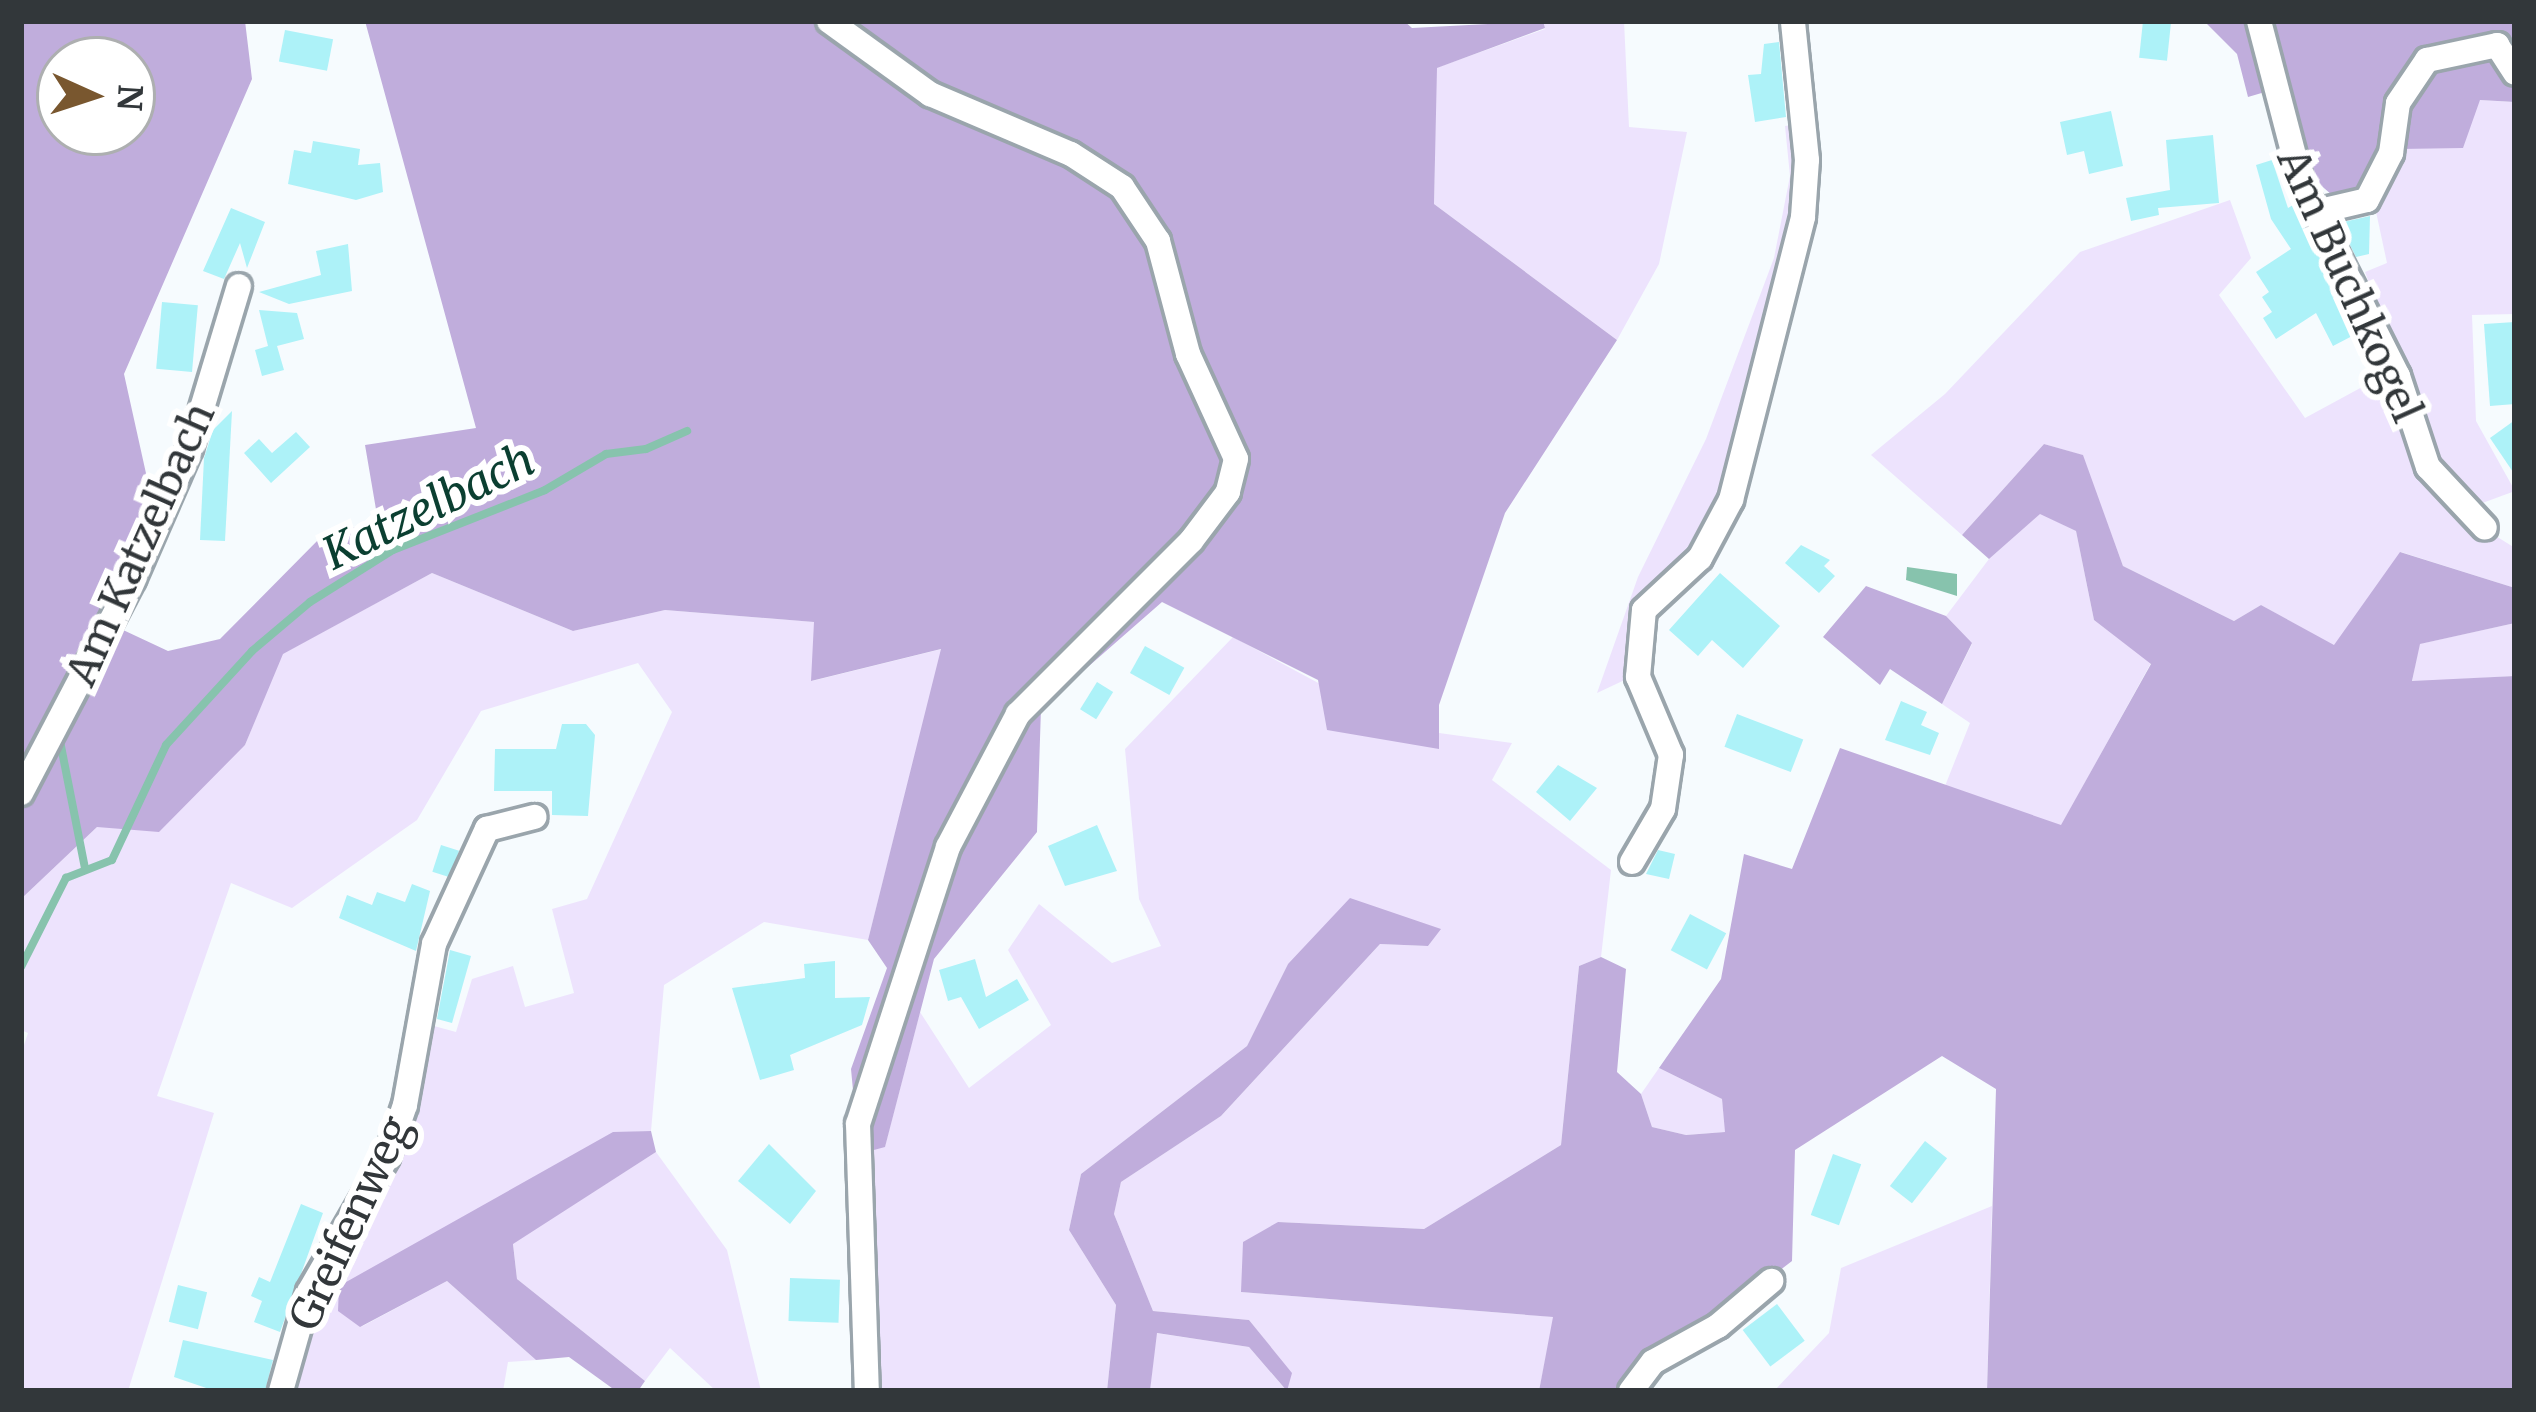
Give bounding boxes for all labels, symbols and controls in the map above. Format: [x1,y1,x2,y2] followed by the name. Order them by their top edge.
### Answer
[36,36,156,156] north arrow
[108,84,151,112] text: N
[2267,140,2433,430] street label: Am Buchkogel
[55,395,225,693] street label: Am Katzelbach
[315,433,543,581] water label: Katzelbach
[279,1108,421,1338] street label: Greifenweg

